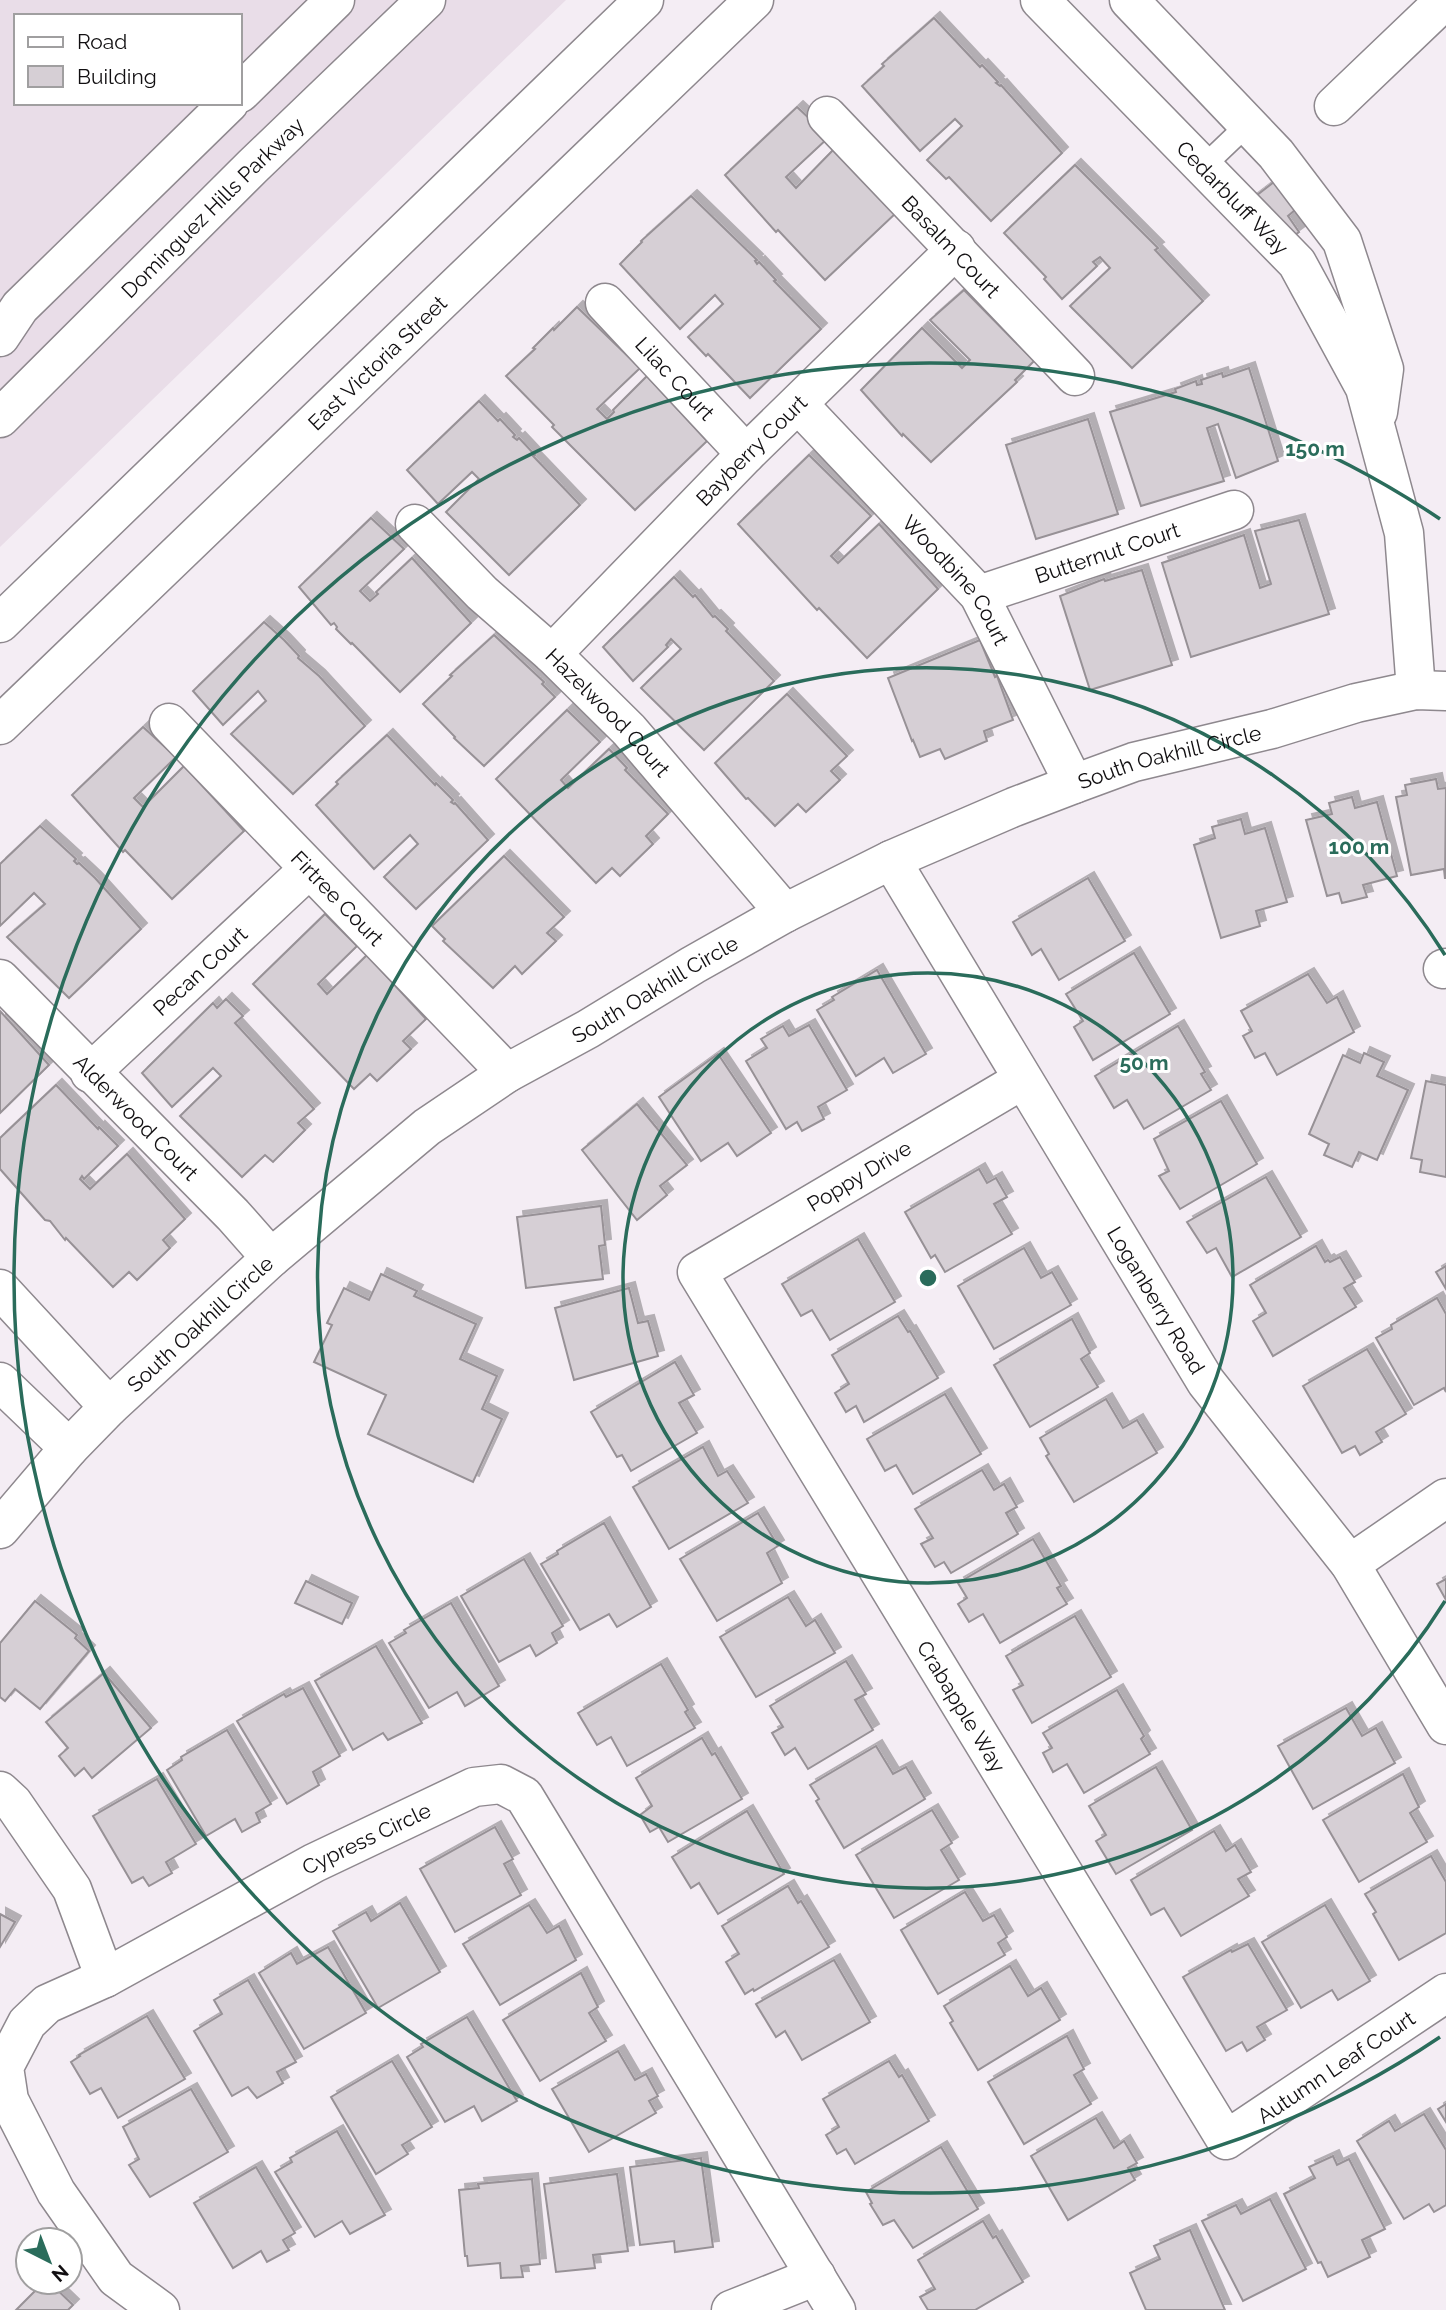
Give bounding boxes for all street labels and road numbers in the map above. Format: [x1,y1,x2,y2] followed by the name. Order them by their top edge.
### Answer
[116,112,309,303] street label: Dominguez Hills Parkway
[1172,135,1294,260] street label: Cedarbluff Way
[897,190,1006,302] street label: Basalm Court
[302,290,452,435] street label: East Victoria Street
[630,331,720,425] street label: Lilac Court
[690,389,812,511] street label: Bayberry Court
[897,510,1015,649] street label: Woodbine Court
[1031,517,1183,588] street label: Butternut Court
[541,643,676,782] street label: Hazelwood Court
[1074,720,1264,794] street label: South Oakhill Circle
[286,845,389,950] street label: Firtree Court
[147,921,252,1021] street label: Pecan Court
[567,930,742,1048] street label: South Oakhill Circle
[69,1049,204,1185] street label: Alderwood Court
[802,1135,916,1217] street label: Poppy Drive
[1103,1222,1211,1378] street label: Loganberry Road
[122,1250,278,1397] street label: South Oakhill Circle
[912,1636,1011,1777] street label: Crabapple Way
[297,1797,434,1880] street label: Cypress Circle
[1252,2005,1419,2128] street label: Autumn Leaf Court

